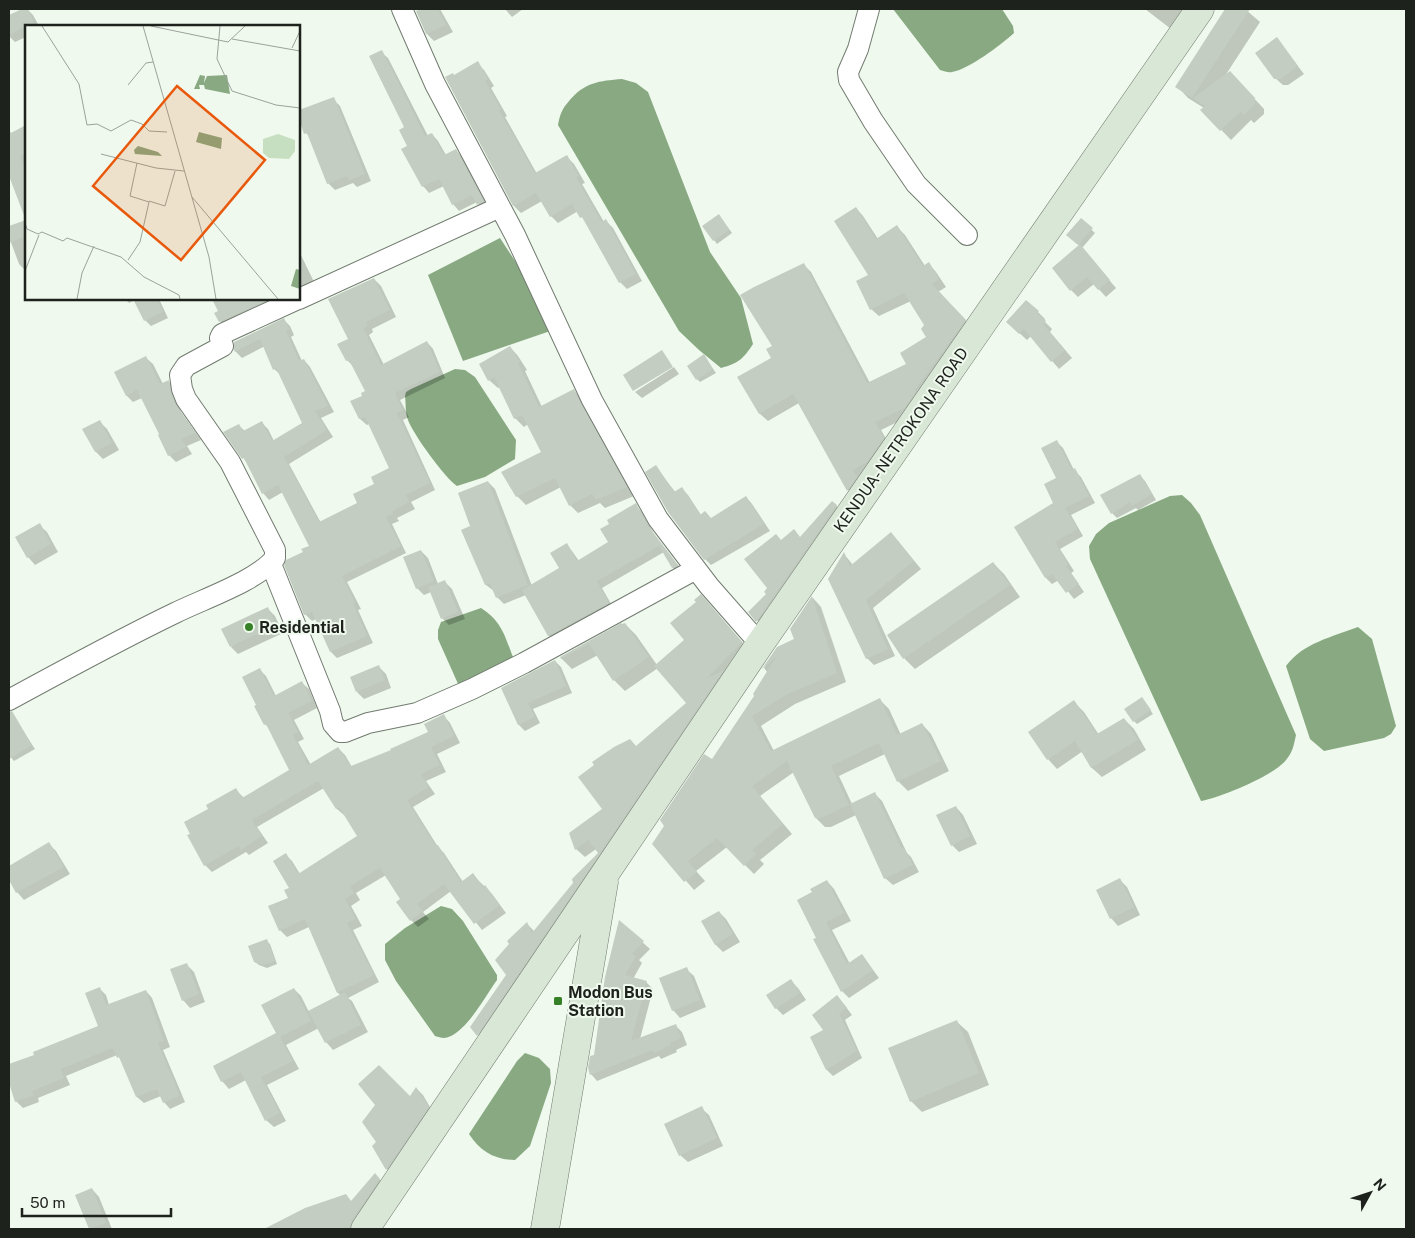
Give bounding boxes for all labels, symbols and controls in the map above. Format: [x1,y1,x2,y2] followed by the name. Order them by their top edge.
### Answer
[25,25,300,300] inset map
[830,344,972,536] street label: KENDUA- NETROKONA ROAD
[259,618,345,637] place label: Residential
[243,621,255,633] marker: Residential
[568,983,653,1020] place label: Modon Bus Station
[552,995,564,1007] marker: Modon Bus Station
[1345,1168,1395,1218] north arrow
[1370,1175,1390,1194] text: N
[22,1186,171,1218] scale bar
[30,1194,65,1211] text: 50 m

